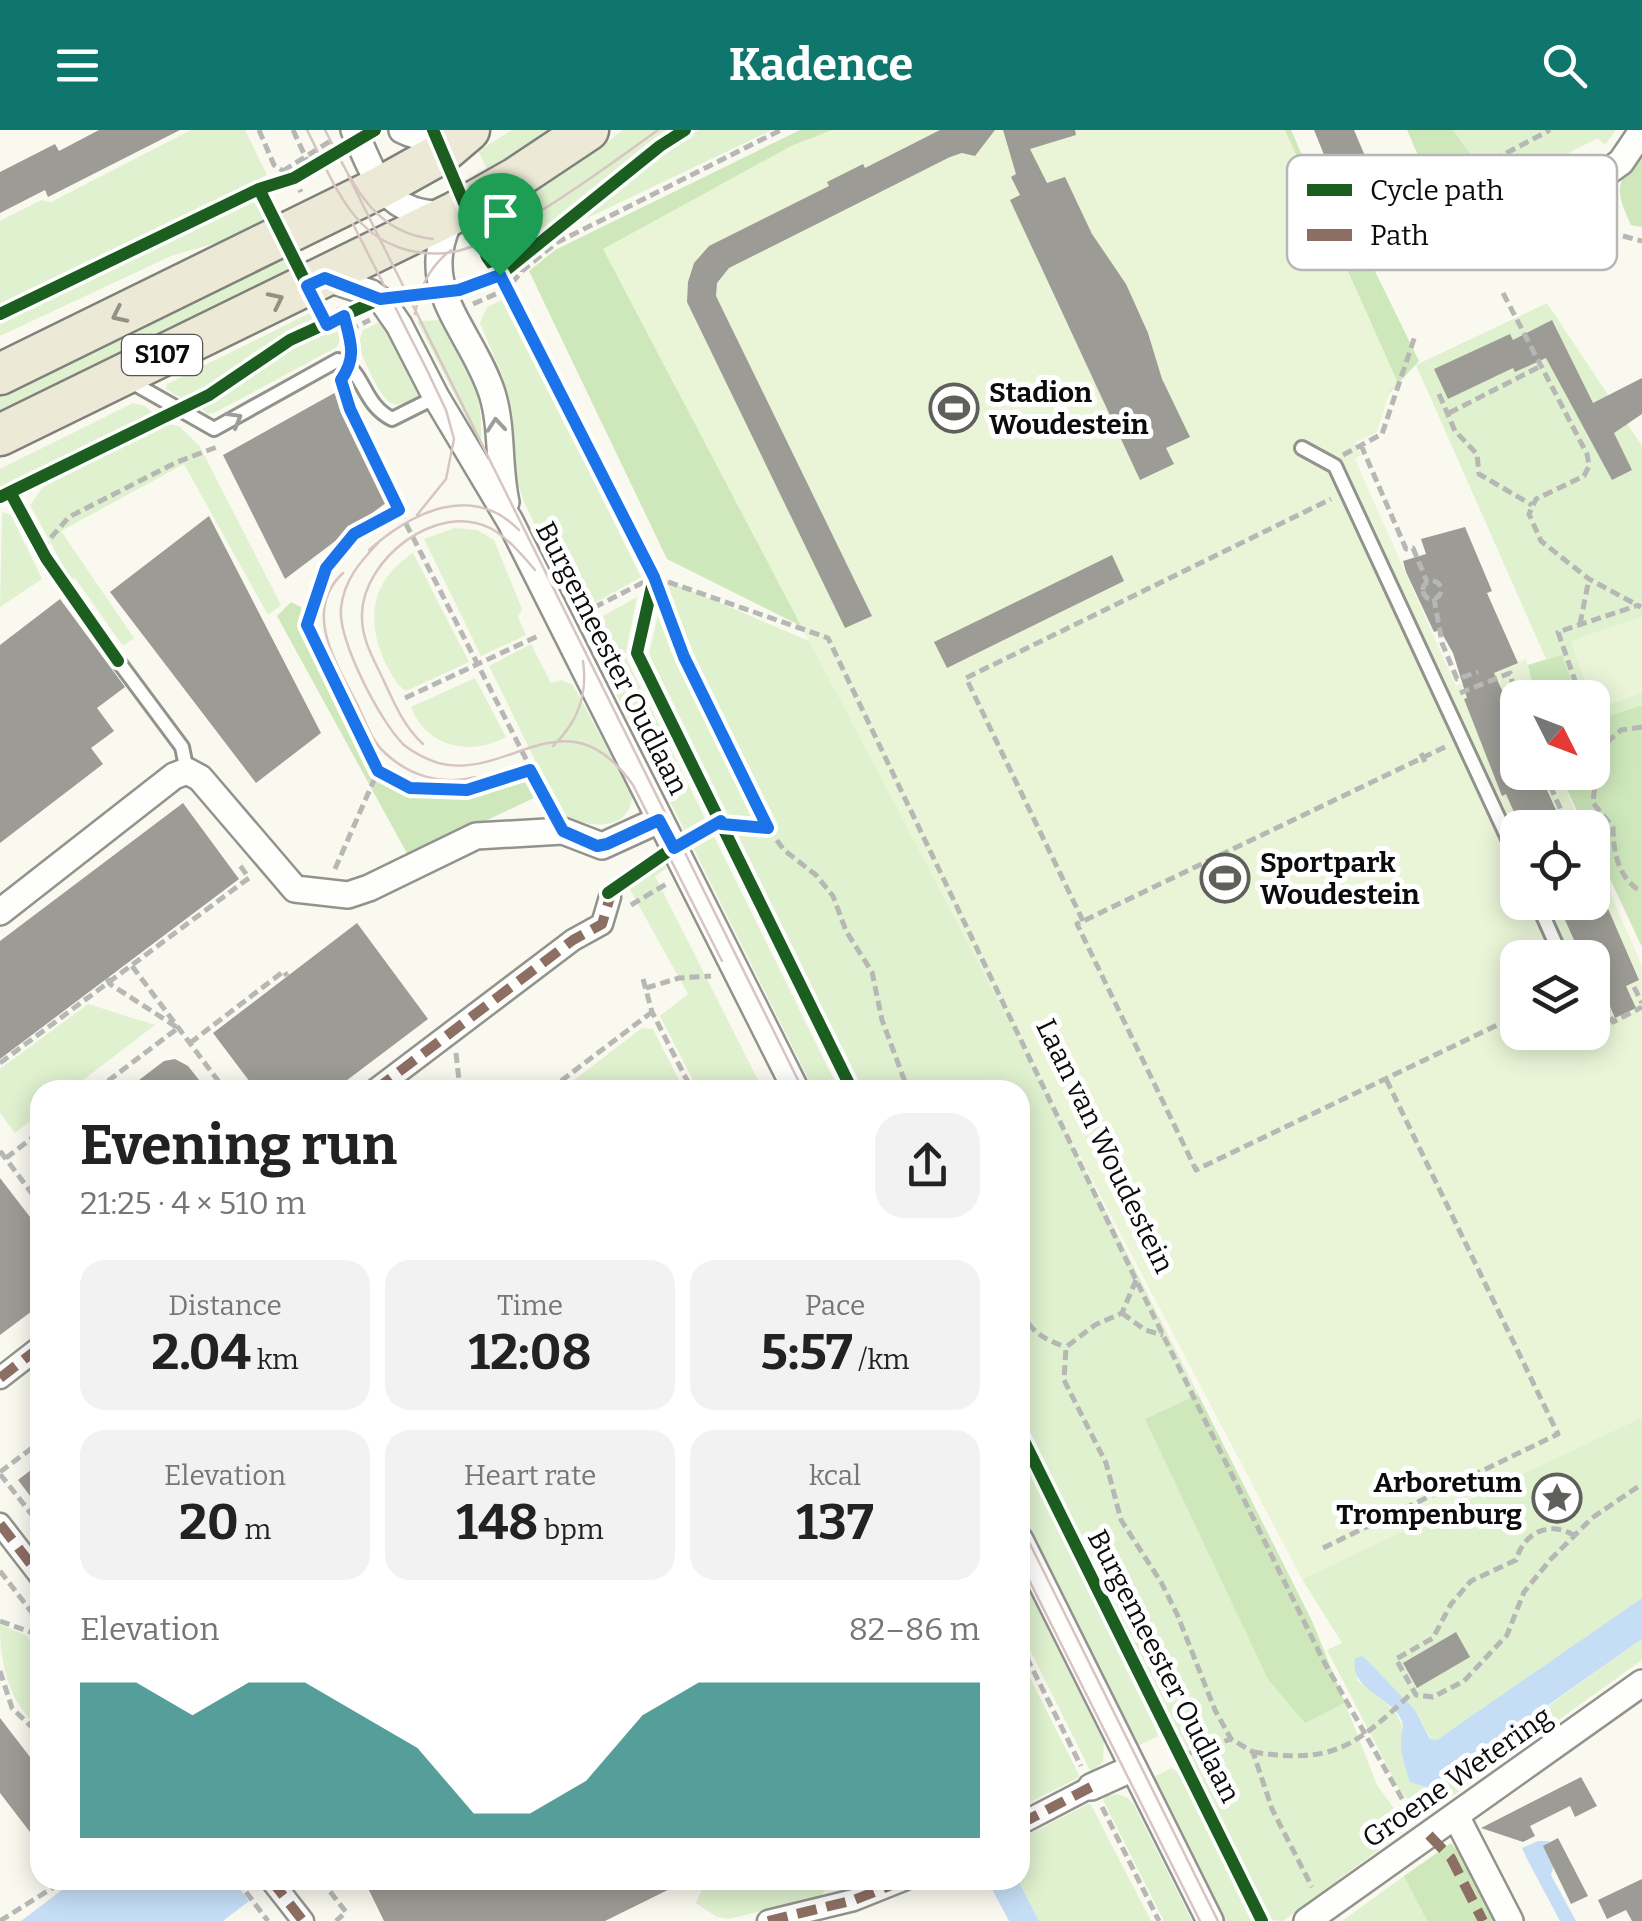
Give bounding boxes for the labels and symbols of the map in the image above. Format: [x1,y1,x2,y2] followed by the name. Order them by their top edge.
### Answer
[1287,155,1617,270] legend
[458,173,543,276] pin
[1370,174,1504,207] text: Cycle path
[1370,219,1429,252] text: Path
[266,293,284,313] one-way arrow
[111,303,129,323] one-way arrow
[122,335,202,375] road number: S107
[989,376,1149,441] place label: Stadion Woudestein
[928,382,980,434] sports icon: Stadion Woudestein
[224,412,242,431] one-way arrow
[486,417,508,433] one-way arrow
[529,516,695,800] street label: Burgemeester Oudlaan
[1500,680,1610,790] north arrow
[1260,846,1420,911] place label: Sportpark Woudestein
[1199,852,1251,904] sports icon: Sportpark Woudestein
[1029,1014,1181,1279] street label: Laan van Woudestein
[1336,1466,1522,1531] place label: Arboretum Trompenburg
[1531,1472,1583,1524] place icon: Arboretum Trompenburg
[1081,1524,1247,1808] street label: Burgemeester Oudlaan
[1356,1699,1558,1855] street label: Groene Wetering

